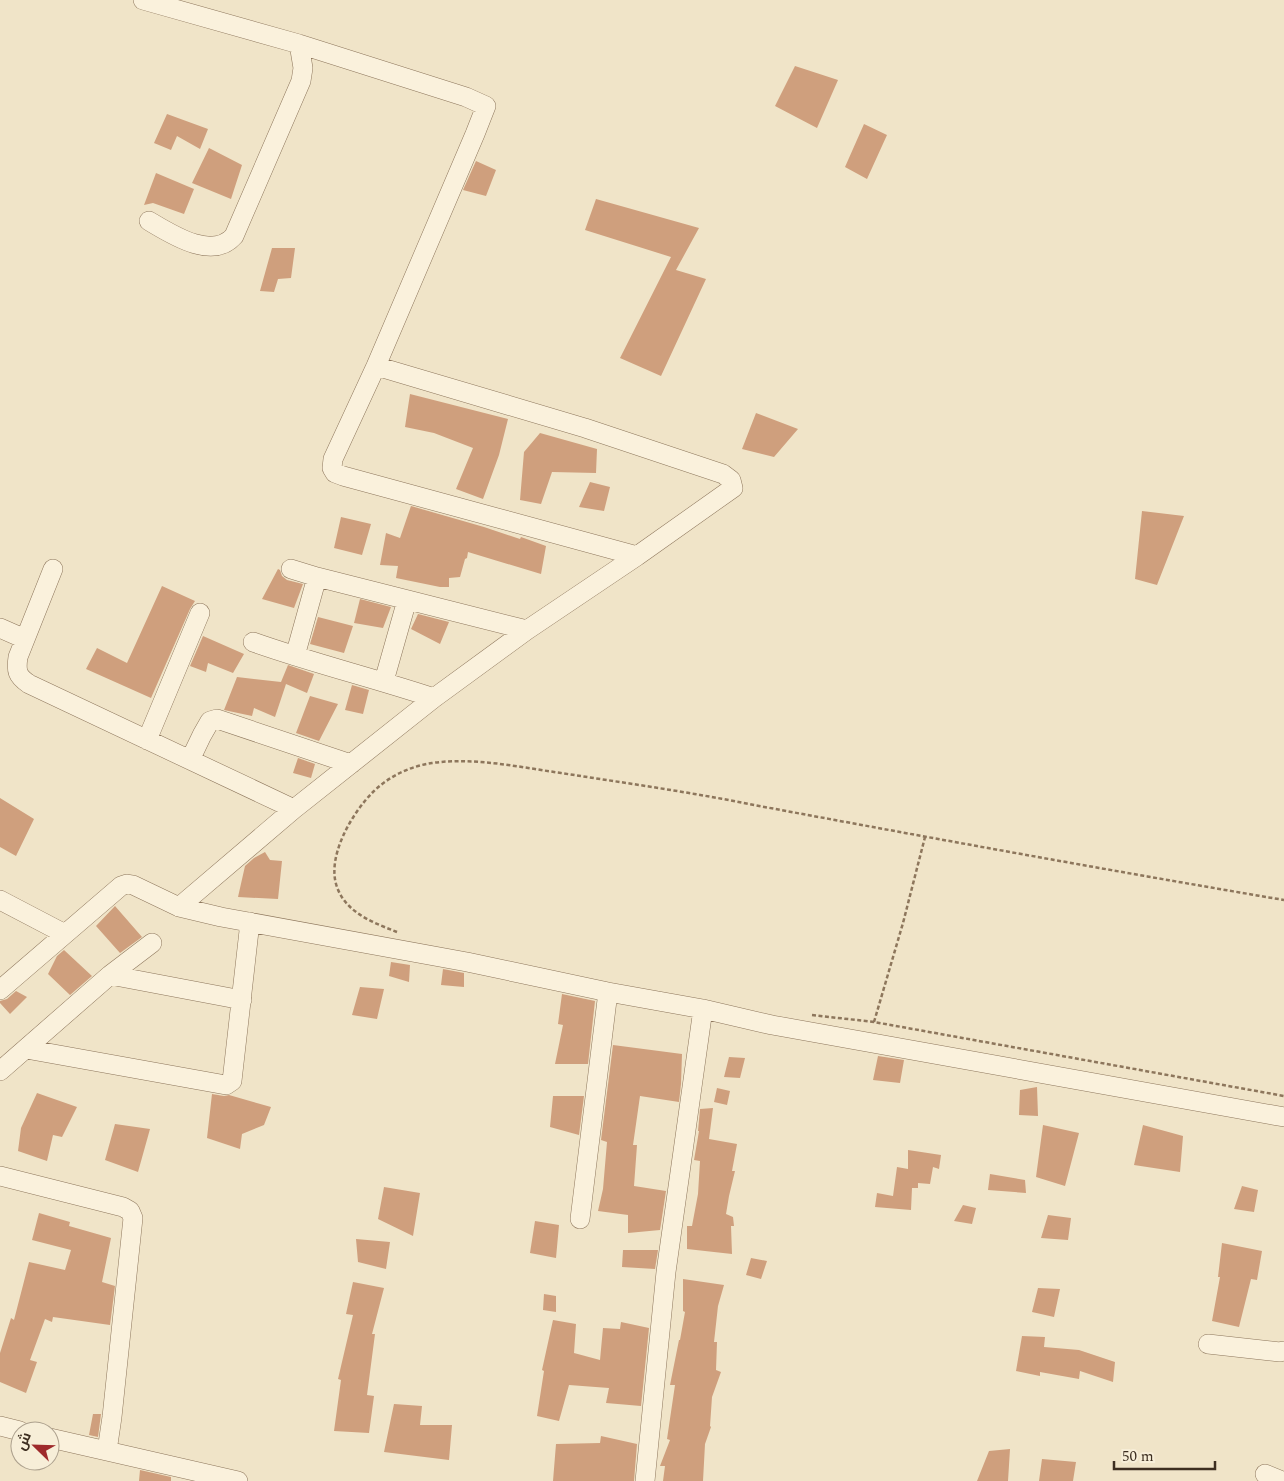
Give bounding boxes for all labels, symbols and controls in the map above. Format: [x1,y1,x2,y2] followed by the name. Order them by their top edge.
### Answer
[10,1421,60,1471] north arrow
[10,1429,37,1453] text: ش
[1114,1438,1215,1470] scale bar
[1122,1445,1154,1468] text: 50 m

